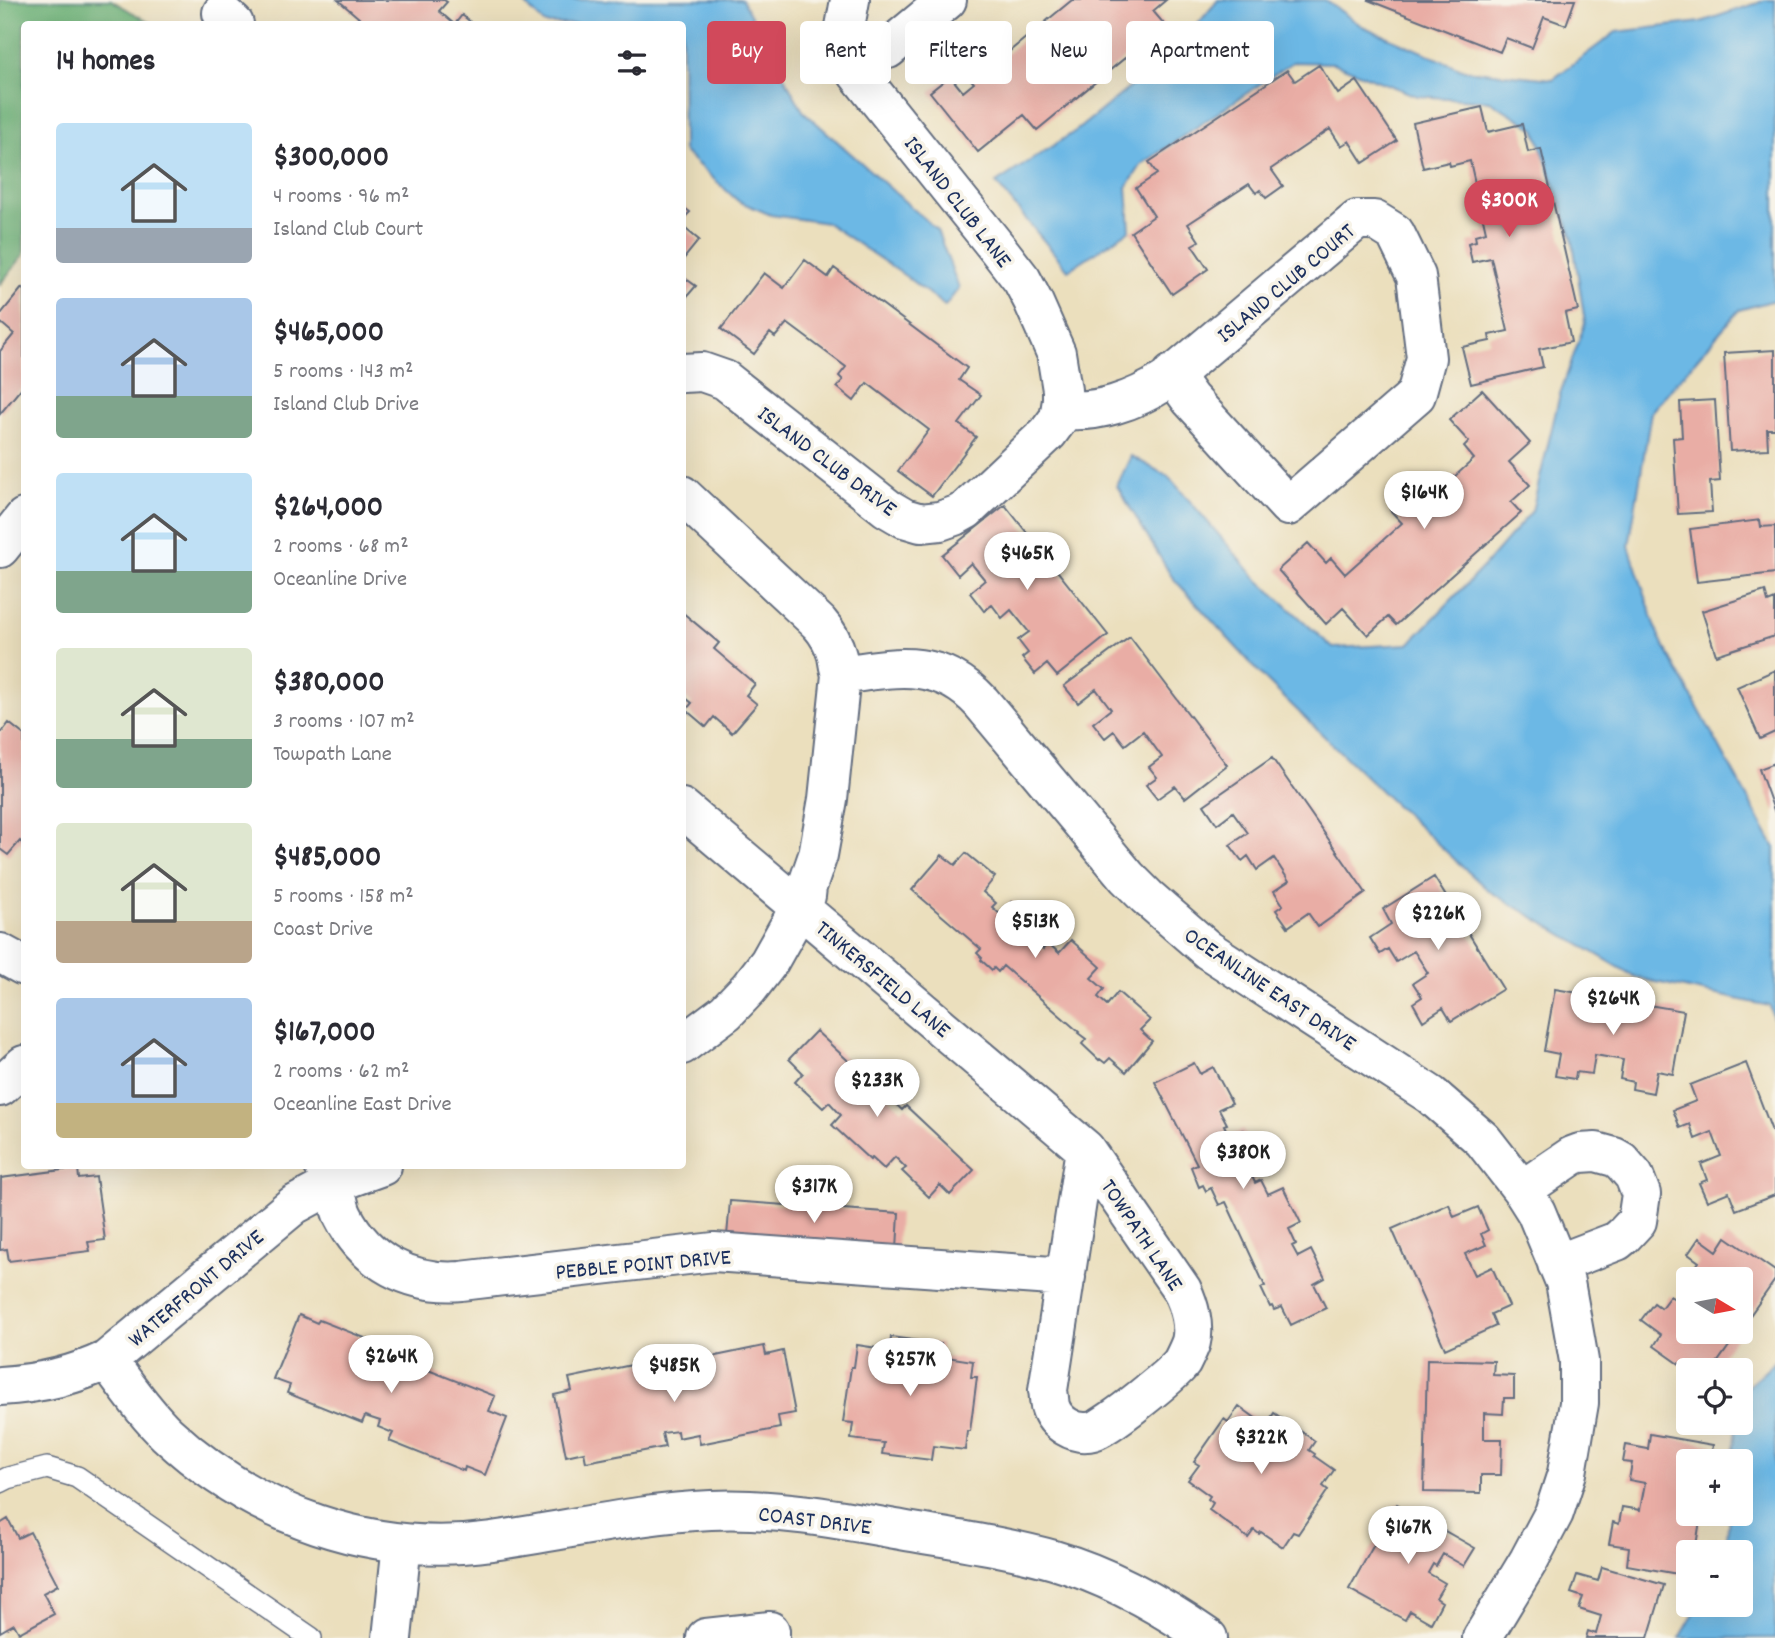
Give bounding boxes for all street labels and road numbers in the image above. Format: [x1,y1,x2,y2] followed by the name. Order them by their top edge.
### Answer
[894,130,1019,277] street label: ISLAND CLUB LANE
[1211,217,1364,353] street label: ISLAND CLUB COURT
[749,399,903,527] street label: ISLAND CLUB DRIVE
[807,914,957,1048] street label: TINKERSFIELD LANE
[1176,921,1362,1061] street label: OCEANLINE EAST DRIVE
[1090,1173,1190,1299] street label: TOWPATH LANE
[122,1222,273,1357] street label: WATERFRONT DRIVE
[554,1242,733,1291] street label: PEBBLE POINT DRIVE
[756,1499,873,1546] street label: COAST DRIVE

